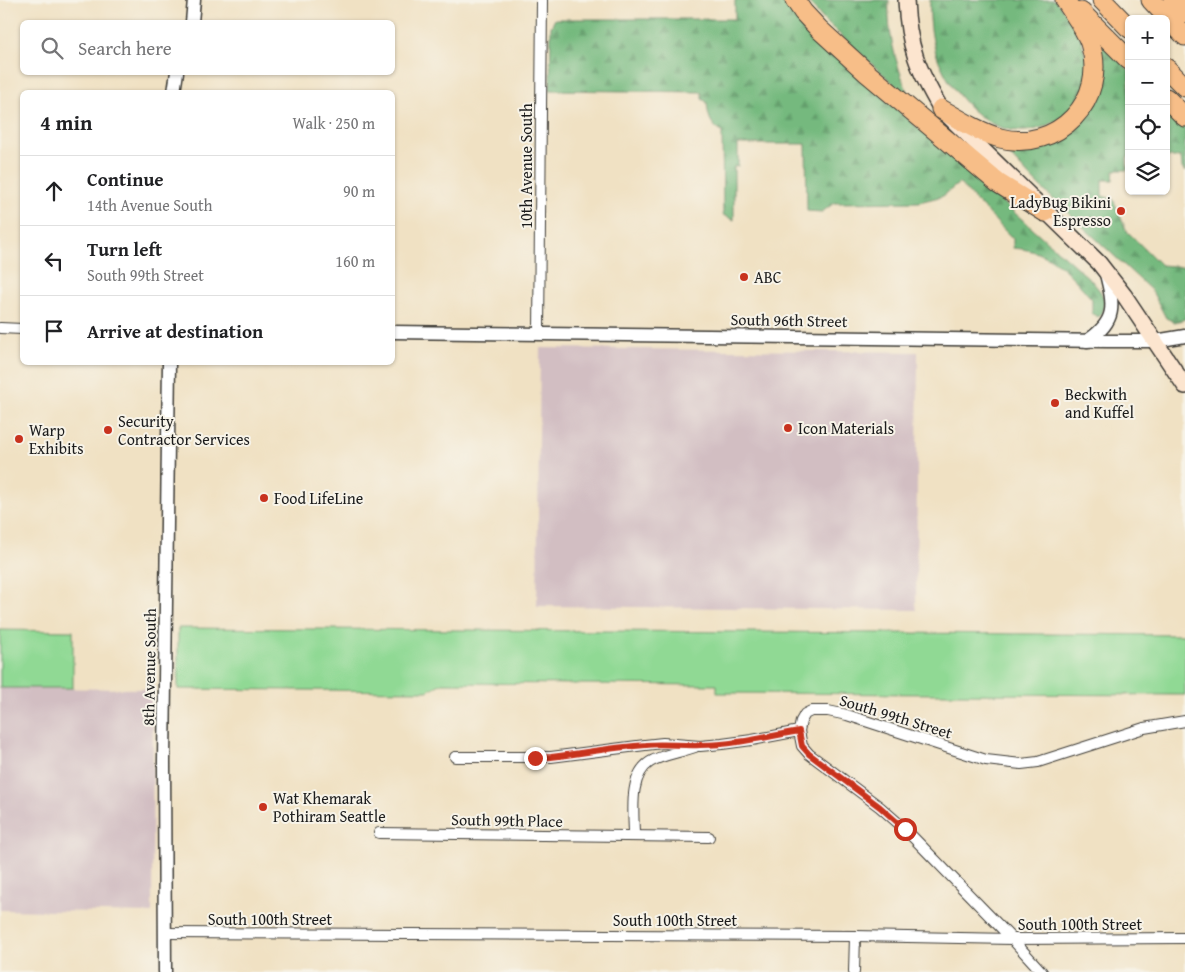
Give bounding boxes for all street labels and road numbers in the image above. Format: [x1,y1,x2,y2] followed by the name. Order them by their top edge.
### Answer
[514,103,538,229] street label: 10th Avenue South
[730,307,848,333] street label: South 96th Street
[136,608,162,726] street label: 8th Avenue South
[837,687,956,745] street label: South 99th Street
[451,807,563,833] street label: South 99th Place
[208,907,333,931] street label: South 100th Street
[613,908,738,932] street label: South 100th Street
[1018,912,1143,936] street label: South 100th Street

